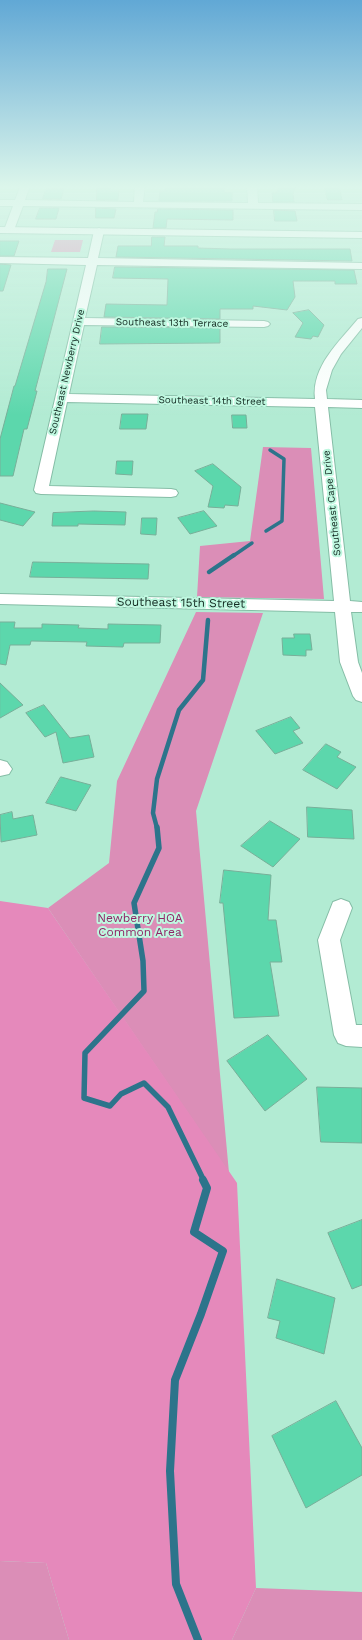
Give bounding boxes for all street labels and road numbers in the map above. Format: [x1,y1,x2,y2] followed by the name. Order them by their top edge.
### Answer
[47,308,87,436] street label: Southeast Newberry Drive
[116,316,228,330] street label: Southeast 13th Terrace
[158,394,266,408] street label: Southeast 14th Street
[320,450,344,556] street label: Southeast Cape Drive
[117,595,245,611] street label: Southeast 15th Street

